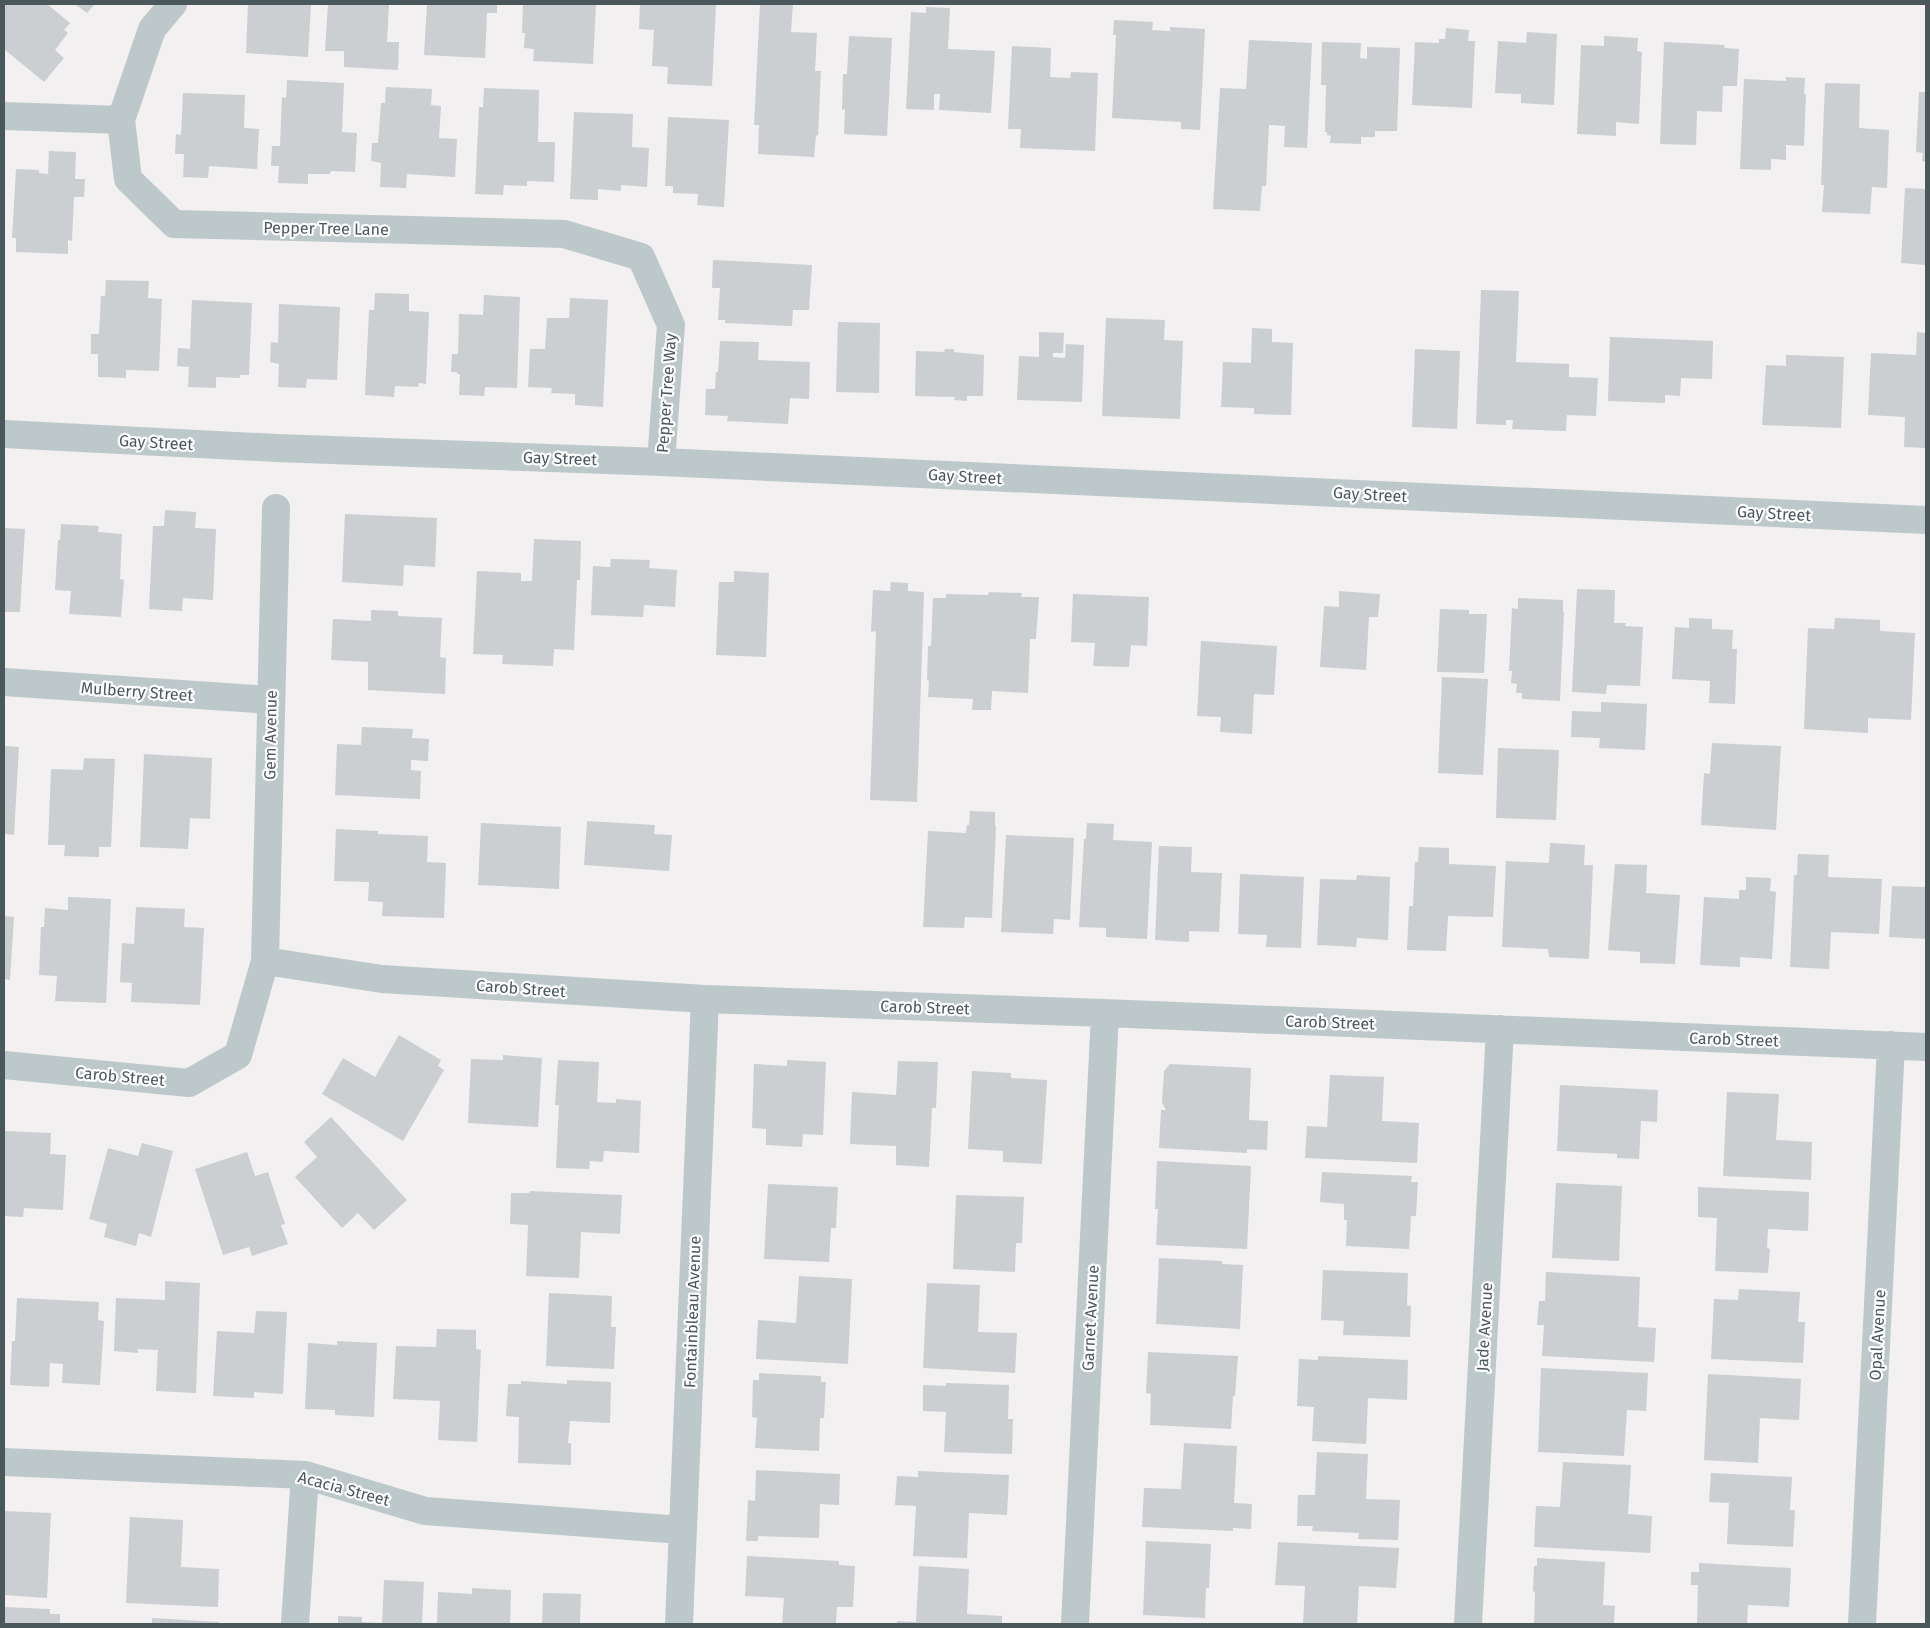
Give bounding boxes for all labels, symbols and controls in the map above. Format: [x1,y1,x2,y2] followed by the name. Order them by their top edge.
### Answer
[263,218,389,239] street label: Pepper Tree Lane
[653,332,680,454] street label: Pepper Tree Way
[118,431,194,454] street label: Gay Street
[523,448,598,469] street label: Gay Street
[927,465,1003,488] street label: Gay Street
[1332,483,1408,506] street label: Gay Street
[1736,502,1812,525] street label: Gay Street
[80,678,194,705] street label: Mulberry Street
[260,690,281,780] street label: Gem Avenue
[476,976,567,1001] street label: Carob Street
[880,996,970,1019] street label: Carob Street
[1285,1011,1375,1034] street label: Carob Street
[1689,1028,1779,1051] street label: Carob Street
[74,1063,166,1090] street label: Carob Street
[680,1236,705,1388] street label: Fontainbleau Avenue
[1078,1265,1103,1372] street label: Garnet Avenue
[1473,1282,1496,1372] street label: Jade Avenue
[1866,1289,1889,1381] street label: Opal Avenue
[296,1467,392,1510] street label: Acacia Street

